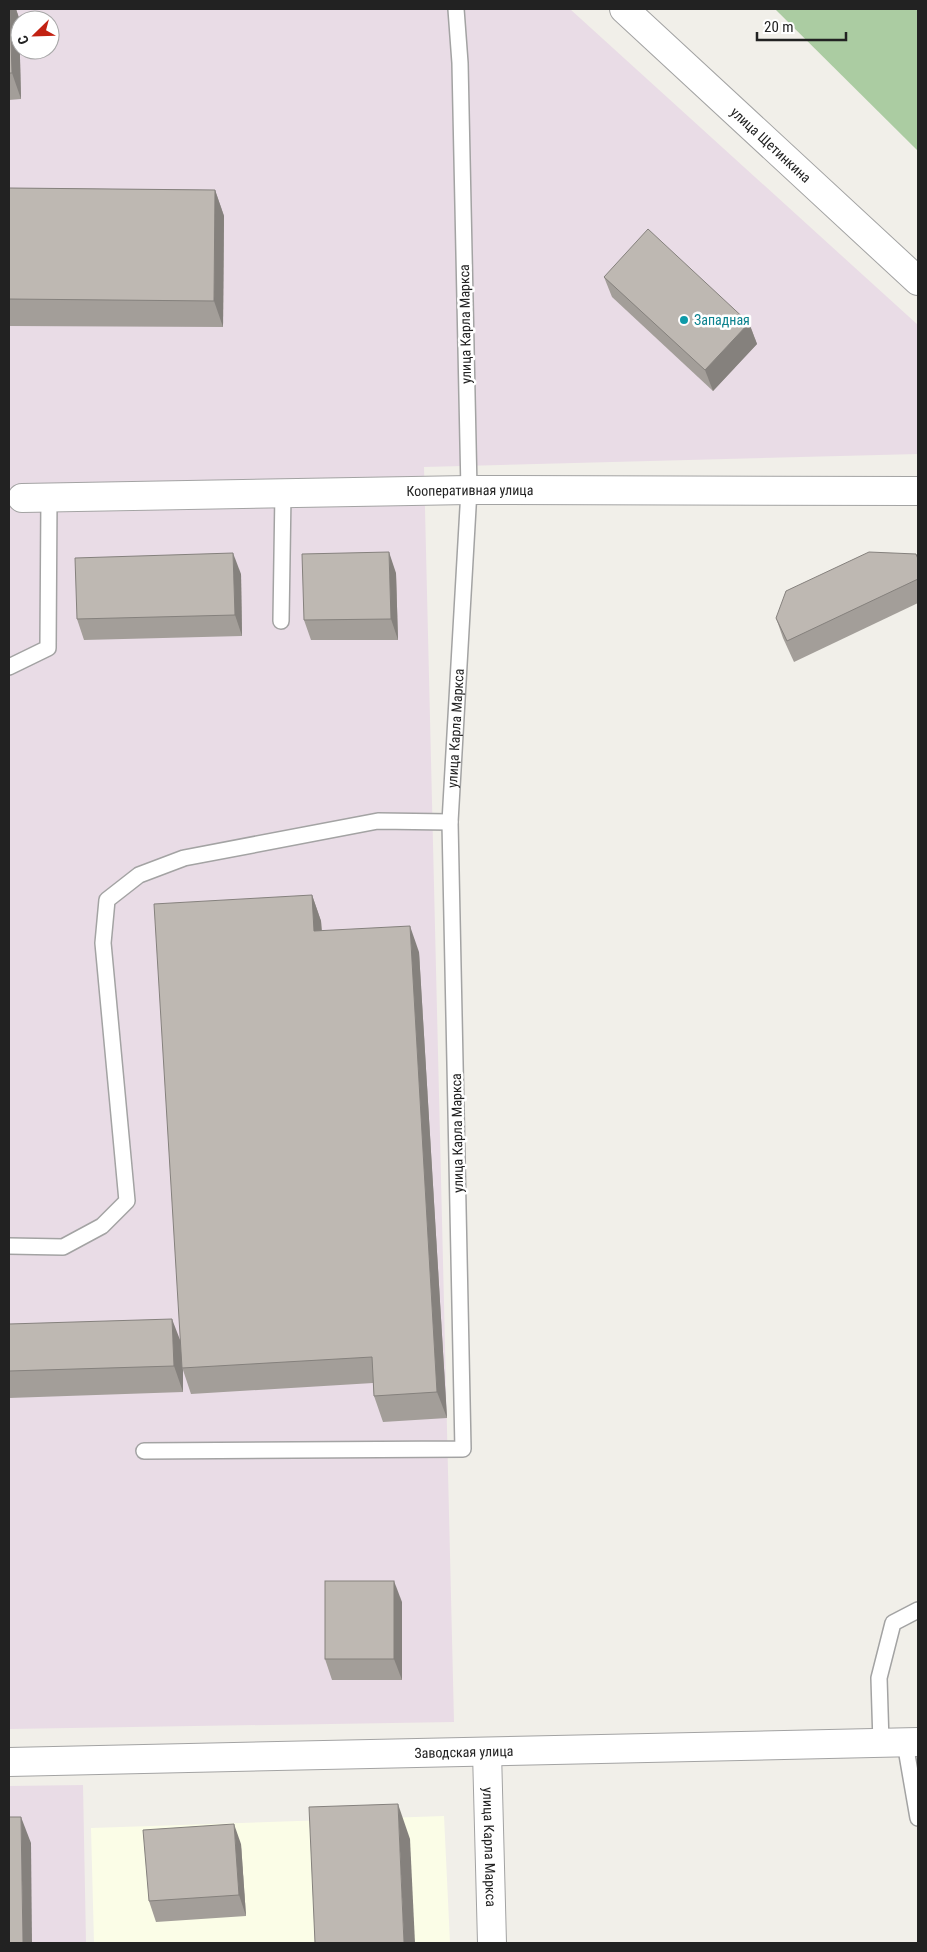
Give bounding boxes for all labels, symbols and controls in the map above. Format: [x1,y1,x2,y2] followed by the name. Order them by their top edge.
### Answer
[10,10,60,60] north arrow
[757,10,846,42] scale bar
[764,18,794,36] text: 20 m
[14,33,32,47] text: С
[727,104,814,186] street label: улица Щетинкина
[456,264,474,384] street label: улица Карла Маркса
[694,312,750,328] place label: Западная
[678,314,690,326] marker: Западная
[406,482,533,499] street label: Кооперативная улица
[444,668,467,788] street label: улица Карла Маркса
[448,1073,466,1193] street label: улица Карла Маркса
[414,1743,514,1761] street label: Заводская улица
[480,1787,499,1907] street label: улица Карла Маркса

